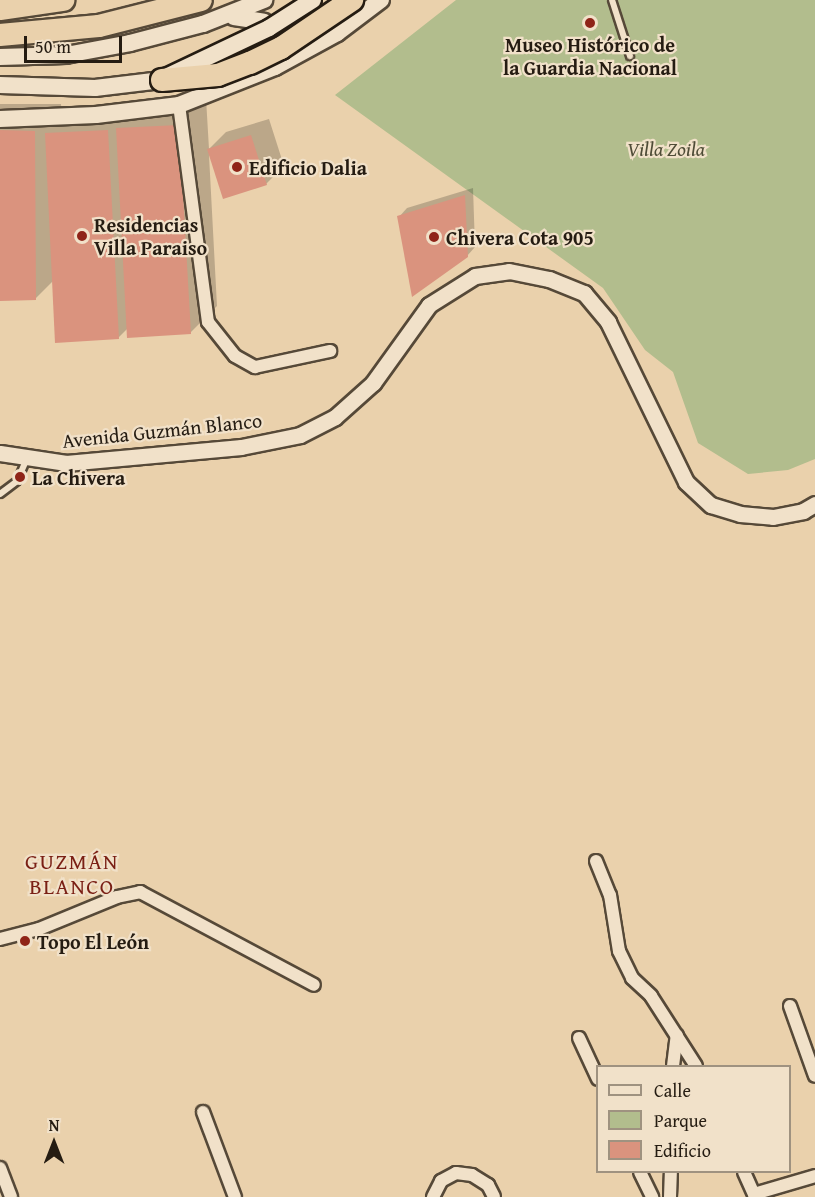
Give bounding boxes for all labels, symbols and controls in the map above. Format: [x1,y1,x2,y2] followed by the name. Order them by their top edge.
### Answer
[583,16,597,30] marker: Museo Histórico de la Guardia Nacional
[27,24,124,62] scale bar
[35,33,71,60] text: 50 m
[503,33,677,80] place label: Museo Histórico de la Guardia Nacional
[627,136,705,160] park label: Villa Zoila
[249,155,367,179] place label: Edificio Dalia
[230,160,244,174] marker: Edificio Dalia
[94,213,207,260] place label: Residencias Villa Paraiso
[446,225,594,249] place label: Chivera Cota 905
[75,229,89,243] marker: Residencias Villa Paraiso
[427,230,441,244] marker: Chivera Cota 905
[61,408,263,452] street label: Avenida Guzmán Blanco
[32,465,125,489] place label: La Chivera
[13,470,27,484] marker: La Chivera
[25,848,119,900] district label: GUZMÁN BLANCO
[37,929,149,953] place label: Topo El León
[18,934,32,948] marker: Topo El León
[596,1065,791,1173] legend
[654,1077,691,1104] text: Calle
[654,1107,707,1134] text: Parque
[24,1113,84,1173] north arrow
[49,1113,59,1137] text: N
[654,1137,711,1164] text: Edificio

